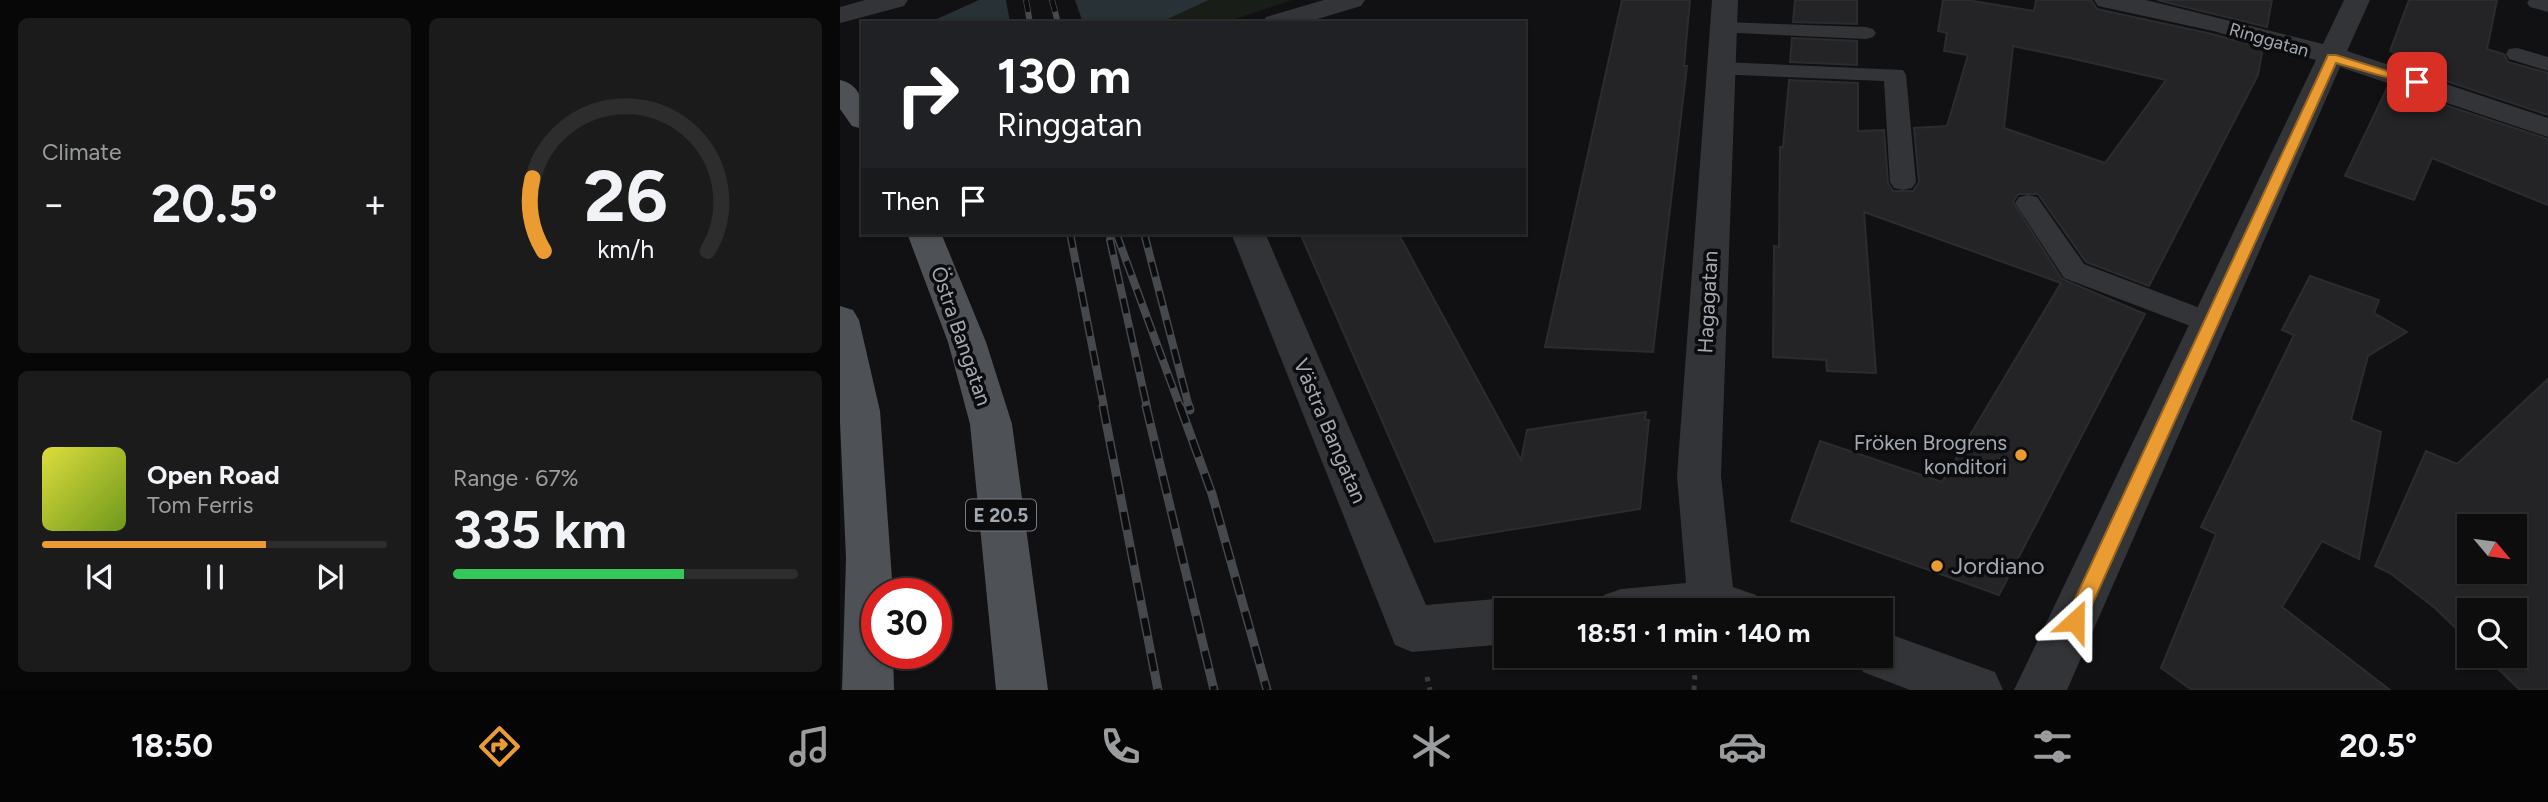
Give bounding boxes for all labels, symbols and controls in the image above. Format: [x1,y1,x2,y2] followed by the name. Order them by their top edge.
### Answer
[2227,18,2311,62] street label: Ringgatan
[997,46,1131,105] text: 130 m
[882,49,973,140] icon: right
[2387,52,2447,112] pin
[2398,63,2436,101] icon: arrive
[997,106,1142,144] text: Ringgatan
[42,138,121,166] text: Climate
[583,153,668,240] text: 26
[151,173,278,235] text: 20.5°
[42,181,66,227] text: −
[363,181,387,227] text: +
[954,182,992,220] icon: arrive
[882,185,940,217] text: Then
[597,234,654,264] text: km/h
[1692,250,1723,354] street label: Hagagatan
[926,263,997,409] street label: Östra Bangatan
[1289,355,1372,507] street label: Västra Bangatan
[1854,430,2007,479] place label: Fröken Brogrens konditori
[2013,447,2029,463] marker: Fröken Brogrens konditori
[147,459,280,491] text: Open Road
[453,464,579,492] text: Range · 67%
[147,491,253,519] text: Tom Ferris
[453,499,627,561] text: 335 km
[966,500,1036,530] road number: E 20.5
[2457,514,2527,584] north arrow
[2457,514,2527,668] map controls
[1951,551,2045,580] place label: Jordiano
[81,558,119,596] icon: previous
[196,558,234,596] icon: pause
[311,558,349,596] icon: next
[1929,558,1945,574] marker: Jordiano
[861,578,952,669] speed limit sign: 30
[2038,584,2112,658] position arrow
[2457,598,2527,668] button: search
[1577,617,1810,649] text: 18:51 · 1 min · 140 m
[475,722,524,771] icon: directions
[785,722,834,771] icon: music
[1096,722,1145,771] icon: phone
[1407,722,1456,771] icon: climate
[1718,722,1767,771] icon: car
[2028,722,2077,771] icon: filters
[131,727,213,765] text: 18:50
[2339,727,2417,765] text: 20.5°

